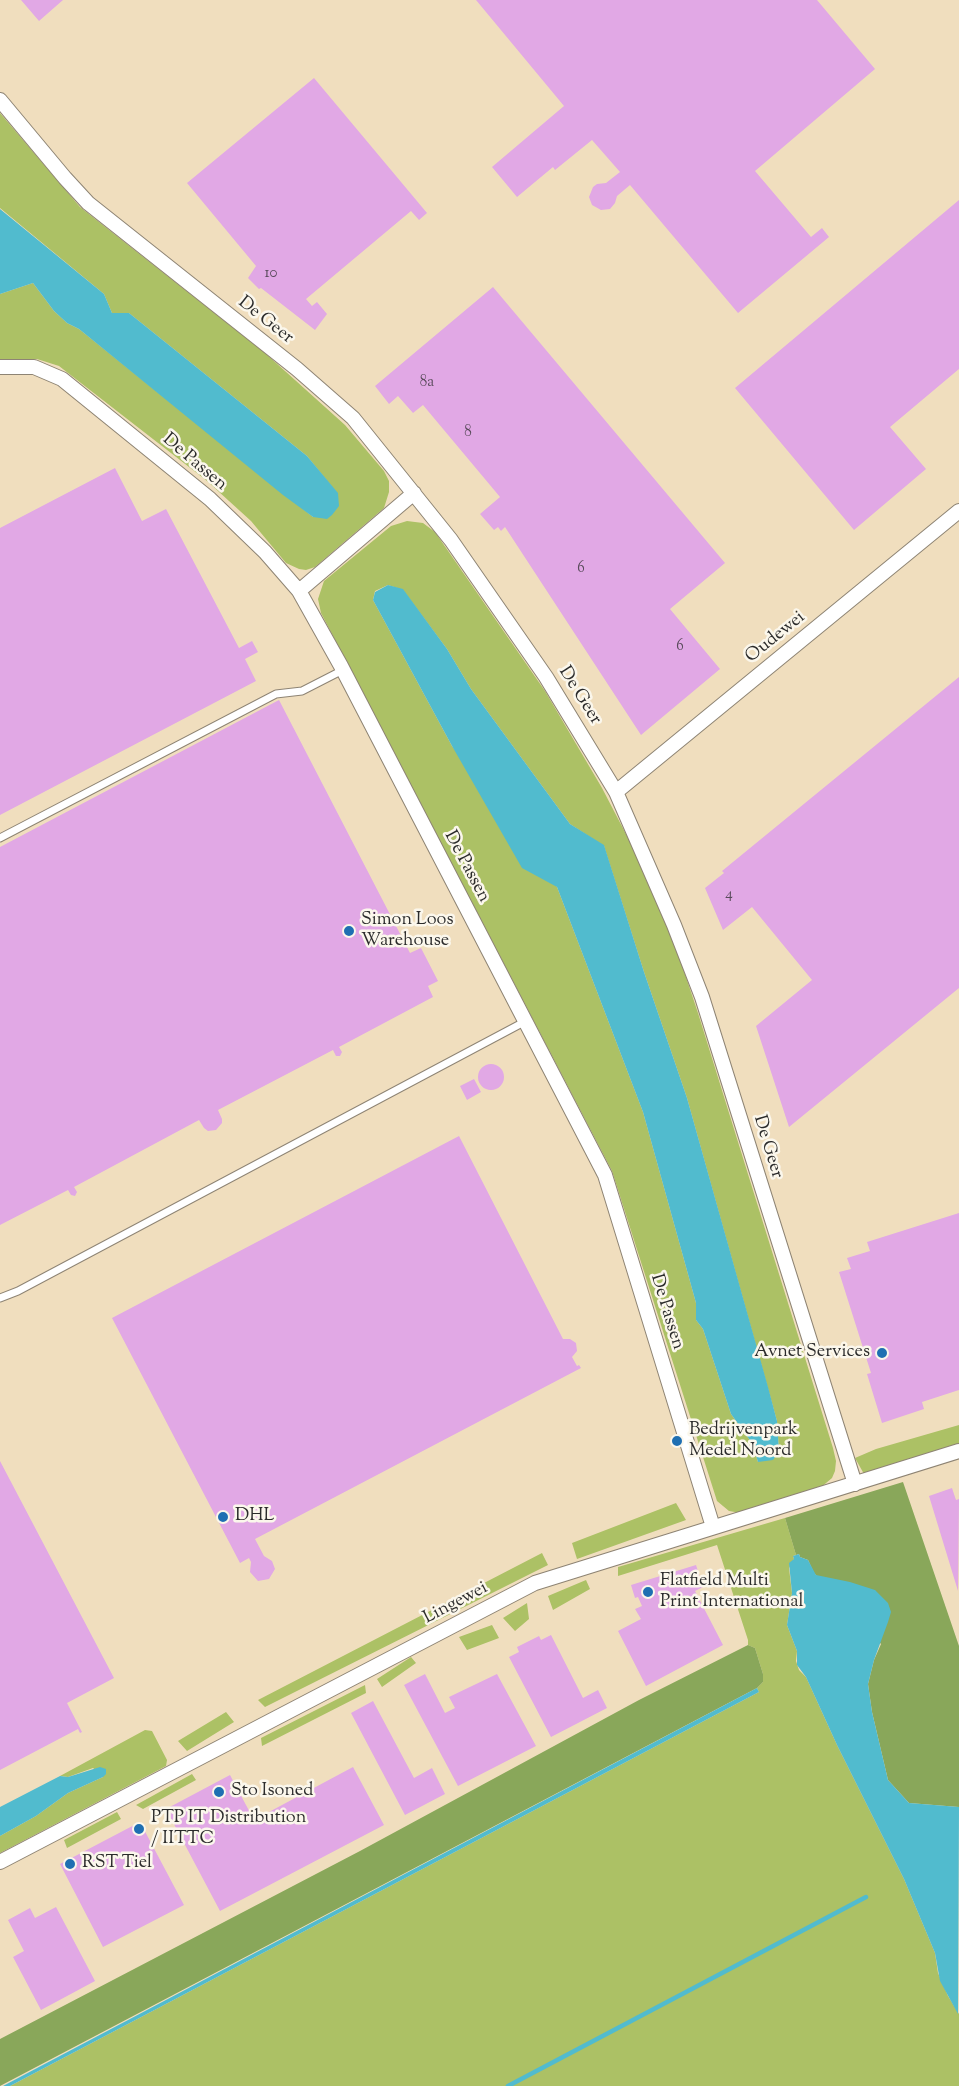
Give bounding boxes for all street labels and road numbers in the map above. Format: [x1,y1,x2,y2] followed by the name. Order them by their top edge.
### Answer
[233,293,297,349] street label: De Geer
[157,430,231,496] street label: De Passen
[742,607,810,669] street label: Oudewei
[553,663,605,729] street label: De Geer
[438,828,494,906] street label: De Passen
[747,1113,787,1181] street label: De Geer
[644,1272,688,1352] street label: De Passen
[420,1578,492,1630] street label: Lingewei

